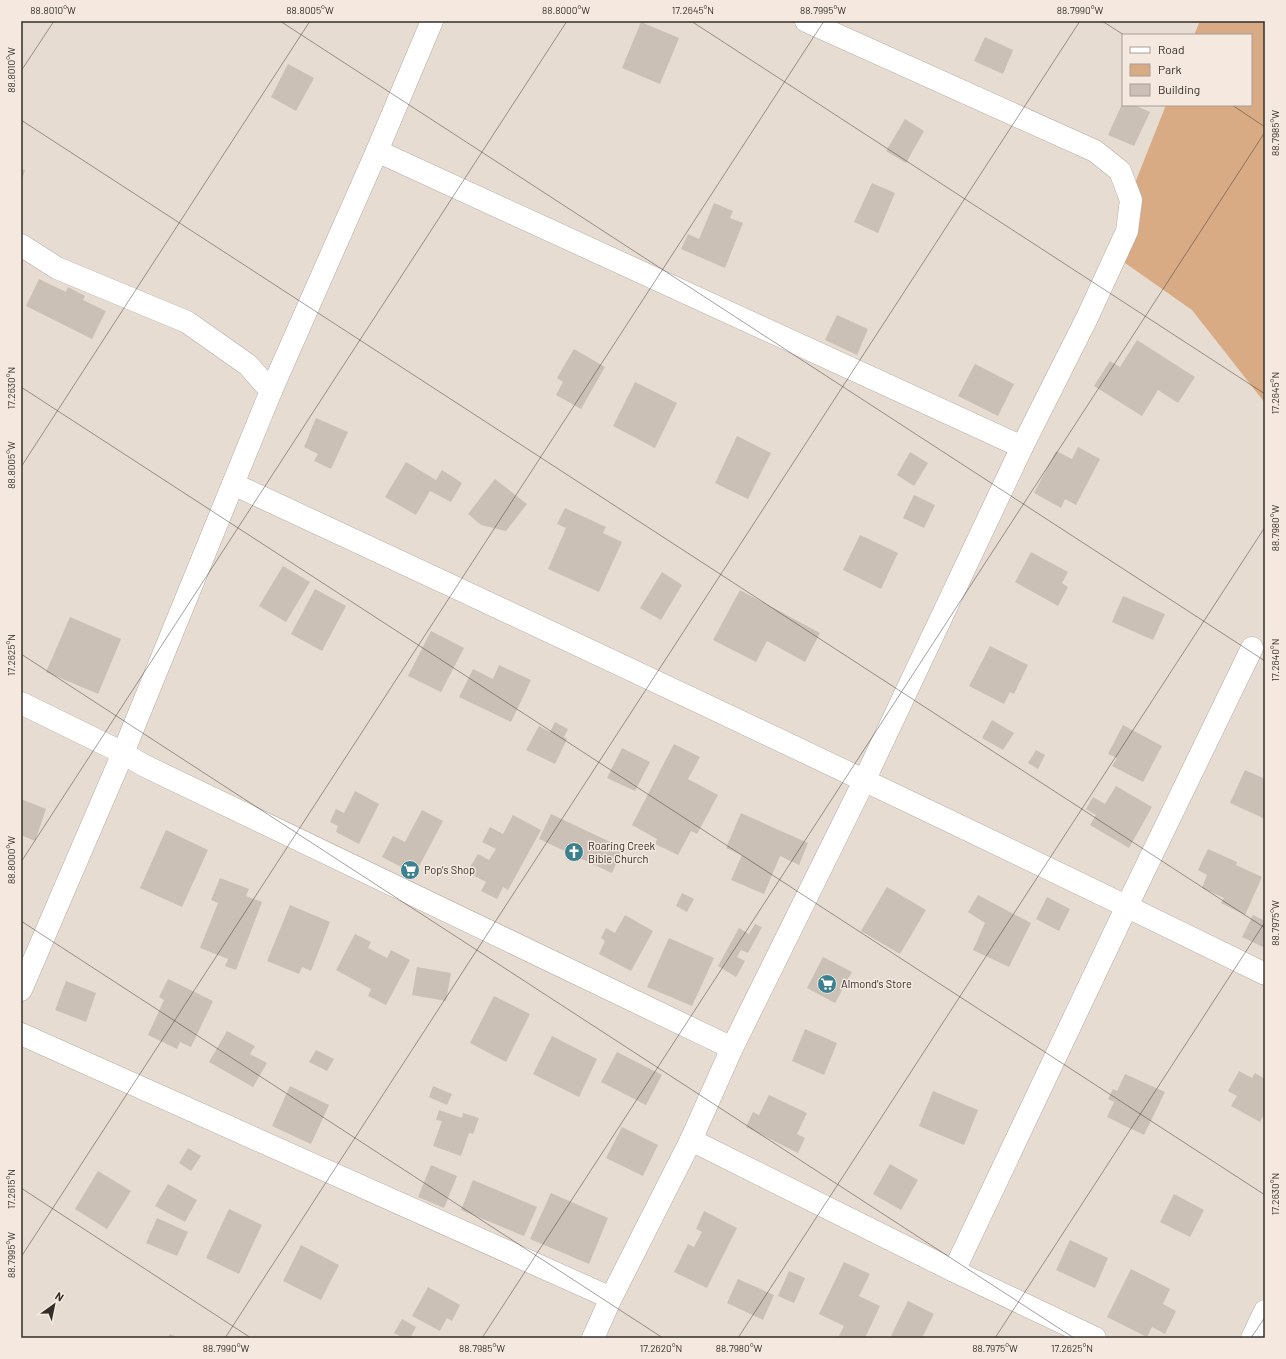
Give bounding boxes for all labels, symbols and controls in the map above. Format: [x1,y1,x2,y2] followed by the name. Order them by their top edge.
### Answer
[30,4,76,16] text: 88.8010°W
[286,4,334,16] text: 88.8005°W
[542,4,590,16] text: 88.8000°W
[672,4,714,16] text: 17.2645°N
[800,4,846,16] text: 88.7995°W
[1057,4,1104,16] text: 88.7990°W
[1122,34,1252,106] legend
[1158,42,1185,56] text: Road
[5,47,17,93] text: 88.8010°W
[1158,62,1182,76] text: Park
[1158,82,1200,96] text: Building
[1269,110,1281,156] text: 88.7985°W
[5,367,17,409] text: 17.2630°N
[1269,372,1281,414] text: 17.2645°N
[5,441,17,489] text: 88.8005°W
[1269,504,1281,551] text: 88.7980°W
[5,634,17,676] text: 17.2625°N
[1269,639,1281,681] text: 17.2640°N
[5,836,17,884] text: 88.8000°W
[588,839,655,865] place label: Roaring Creek Bible Church
[563,841,585,863] church icon: Roaring Creek Bible Church
[399,859,421,881] supermarket icon: Pop's Shop
[424,863,475,876] place label: Pop's Shop
[1269,900,1281,946] text: 88.7975°W
[816,973,838,995] supermarket icon: Almond's Store
[841,977,912,990] place label: Almond's Store
[5,1169,17,1209] text: 17.2615°N
[1269,1173,1281,1215] text: 17.2630°N
[5,1232,17,1278] text: 88.7995°W
[34,1285,74,1325] north arrow
[53,1289,66,1304] text: N
[203,1342,250,1354] text: 88.7990°W
[459,1342,505,1354] text: 88.7985°W
[640,1342,682,1354] text: 17.2620°N
[716,1342,763,1354] text: 88.7980°W
[972,1342,1018,1354] text: 88.7975°W
[1051,1342,1093,1354] text: 17.2625°N

